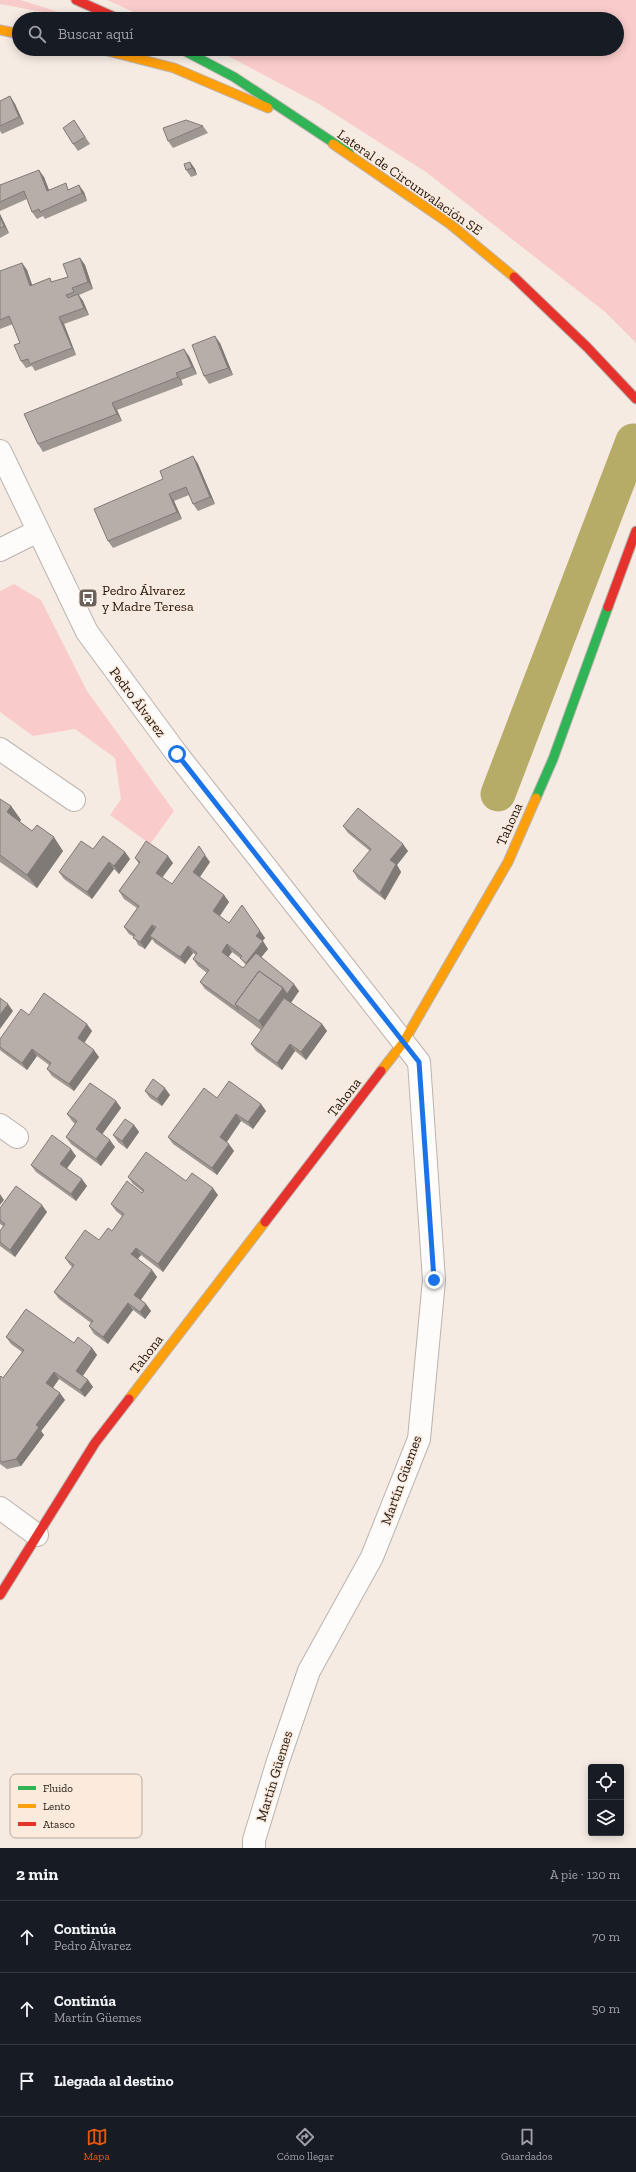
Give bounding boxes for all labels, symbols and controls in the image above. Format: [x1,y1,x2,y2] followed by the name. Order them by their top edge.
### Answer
[12,12,624,56] search box
[26,23,48,45] icon: search
[58,25,134,43] text: Buscar aquí
[334,126,485,239] street label: Lateral de Circunvalación SE
[102,582,194,615] place label: Pedro Álvarez y Madre Teresa
[77,587,99,609] bus stop icon: Pedro Álvarez y Madre Teresa
[106,664,170,741] street label: Pedro Álvarez
[168,745,186,763] route start
[493,800,526,848] street label: Tahona
[324,1074,365,1120] street label: Tahona
[425,1271,443,1289] route end
[126,1331,167,1377] street label: Tahona
[377,1433,426,1527] street label: Martín Güemes
[253,1729,296,1824] street label: Martín Güemes
[588,1764,624,1836] map controls
[588,1764,624,1800] button: locate
[10,1774,142,1838] legend
[43,1782,73,1795] text: Fluido
[43,1800,71,1813] text: Lento
[588,1800,624,1836] button: layers
[43,1818,75,1831] text: Atasco
[16,1864,58,1884] text: 2 min
[550,1867,620,1882] text: A pie · 120 m
[54,1920,116,1938] text: Continúa
[16,1926,38,1948] icon: ahead
[592,1929,620,1944] text: 70 m
[54,1938,131,1953] text: Pedro Álvarez
[54,1992,116,2010] text: Continúa
[16,1998,38,2020] icon: ahead
[592,2001,620,2016] text: 50 m
[54,2010,141,2025] text: Martín Güemes
[16,2070,38,2092] icon: arrive
[54,2072,174,2090] text: Llegada al destino
[83,2126,110,2163] tab: Mapa
[277,2126,334,2163] tab: Cómo llegar
[501,2126,553,2163] tab: Guardados

